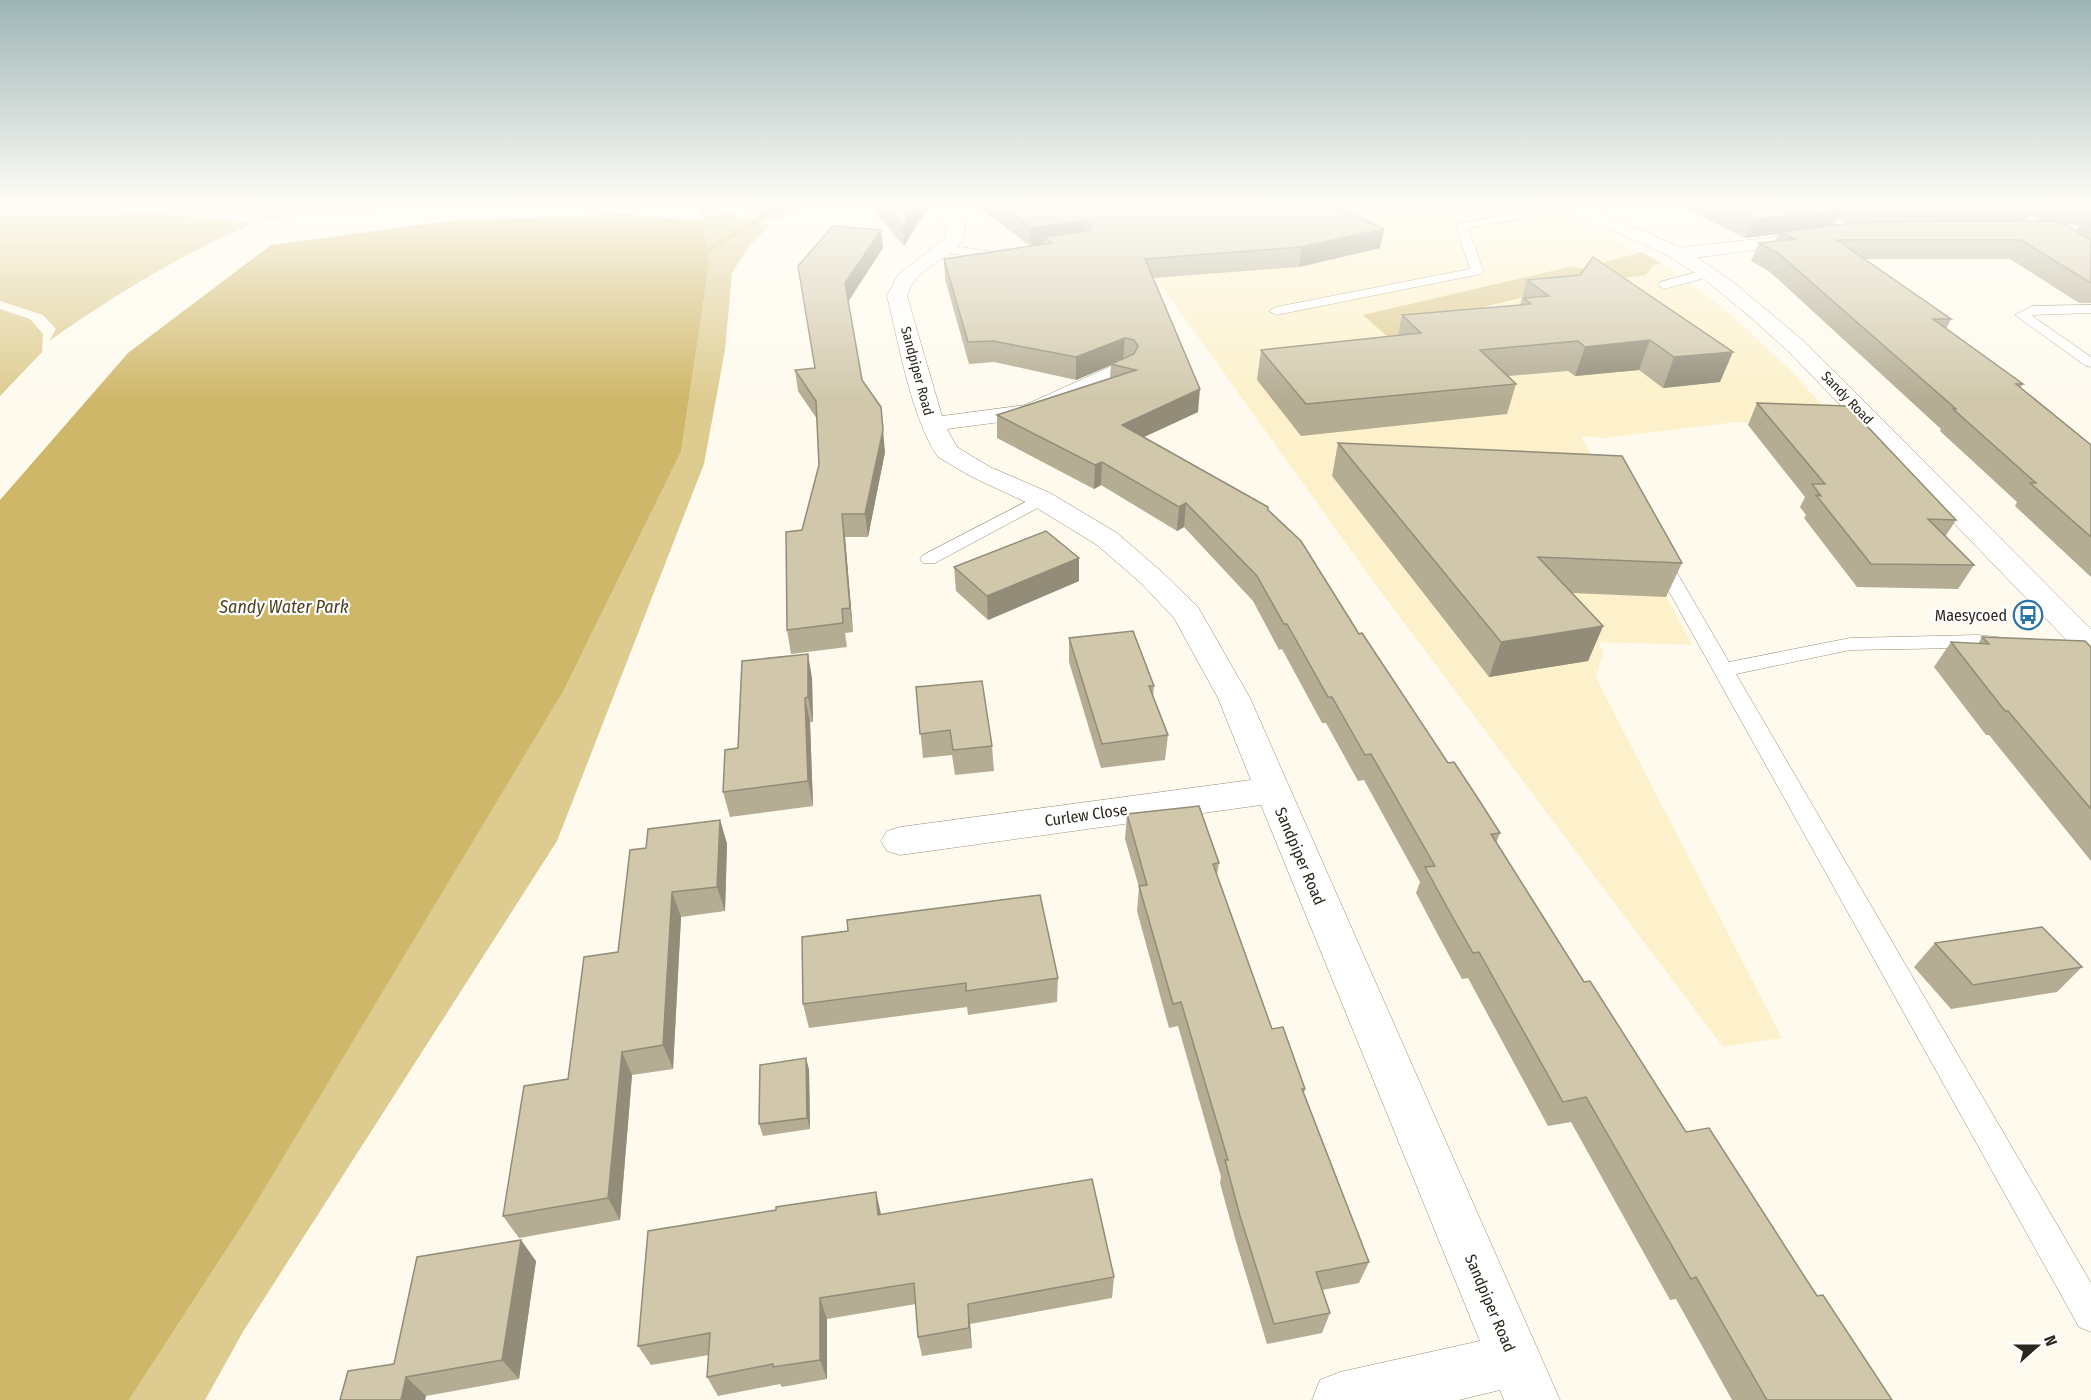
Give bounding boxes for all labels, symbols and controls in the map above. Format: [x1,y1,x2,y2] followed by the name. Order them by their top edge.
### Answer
[897,325,937,417] street label: Sandpiper Road
[1818,368,1876,428] street label: Sandy Road
[218,596,349,618] water label: Sandy Water Park
[2012,599,2044,631] bus stop icon: Maesycoed
[1935,606,2007,625] place label: Maesycoed
[1043,800,1129,830] street label: Curlew Close
[1271,804,1329,908] street label: Sandpiper Road
[1461,1251,1519,1355] street label: Sandpiper Road
[2007,1316,2067,1376] north arrow
[2040,1333,2061,1349] text: N

